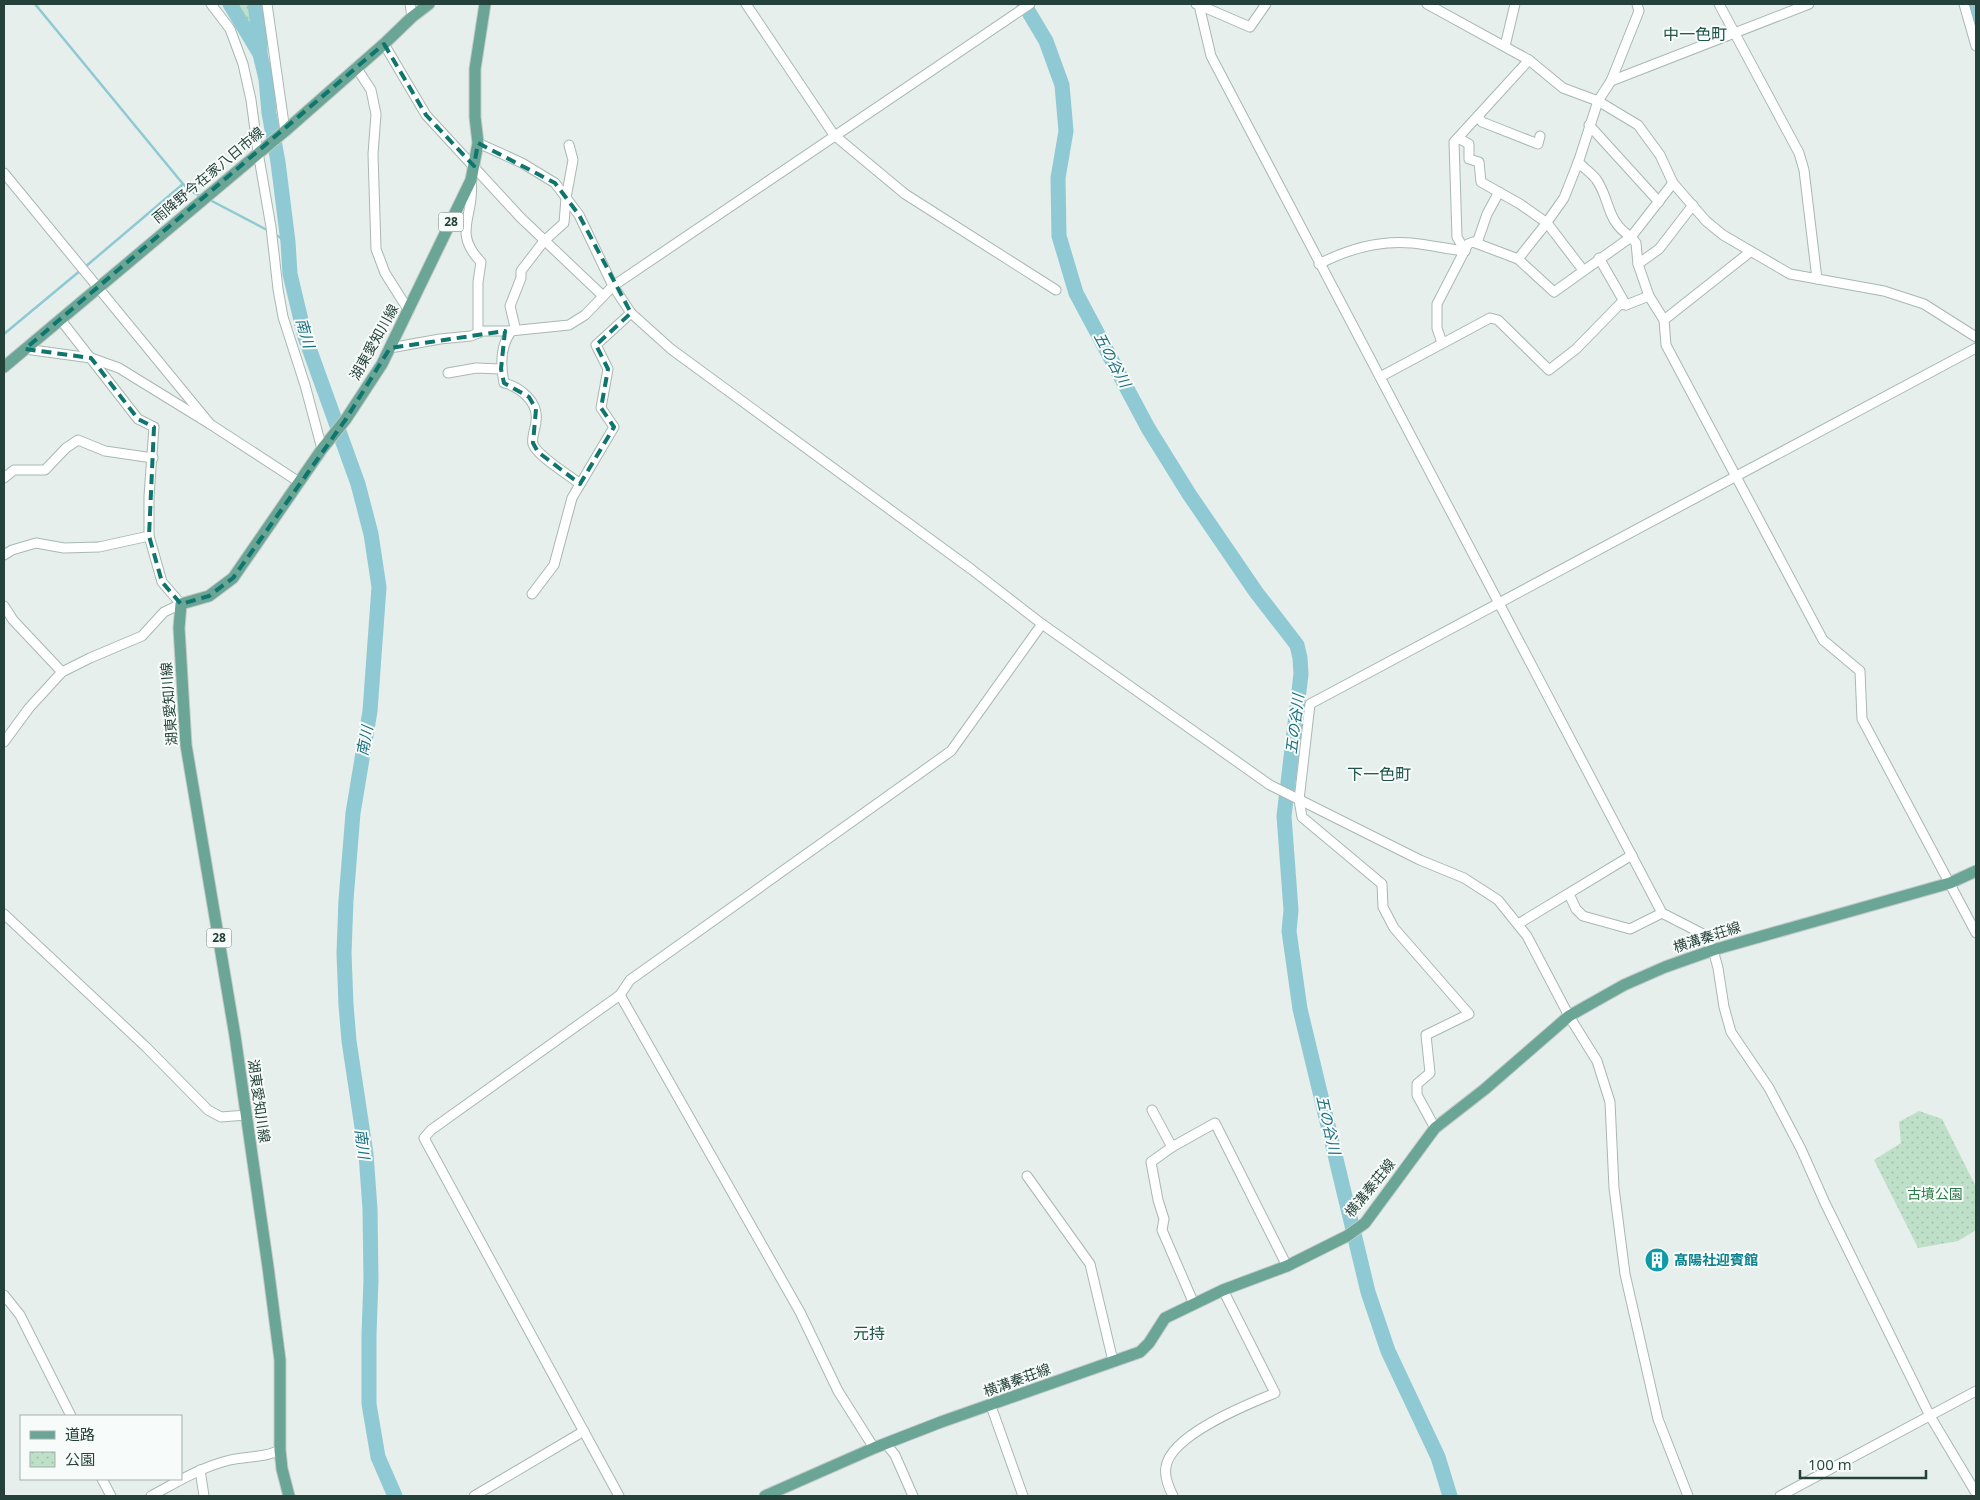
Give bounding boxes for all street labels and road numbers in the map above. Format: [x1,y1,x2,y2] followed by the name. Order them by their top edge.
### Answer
[148,122,267,227] street label: 雨降野今在家八日市線
[438,212,464,232] road number: 28
[345,300,402,383] street label: 湖東愛知川線
[156,661,181,747] street label: 湖東愛知川線
[1671,917,1743,956] street label: 横溝秦荘線
[206,928,232,948] road number: 28
[244,1058,275,1144] street label: 湖東愛知川線
[1340,1155,1399,1221] street label: 横溝秦荘線
[981,1359,1053,1400] street label: 横溝秦荘線

